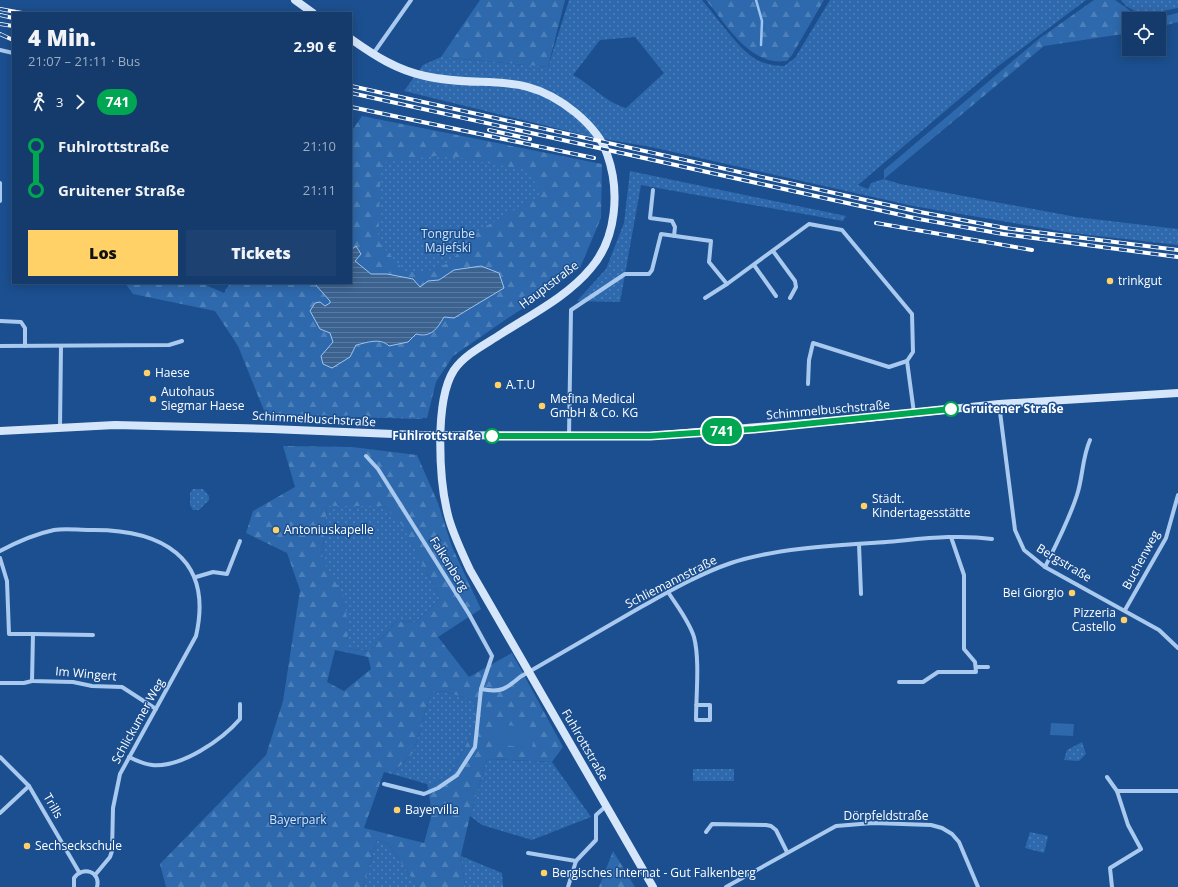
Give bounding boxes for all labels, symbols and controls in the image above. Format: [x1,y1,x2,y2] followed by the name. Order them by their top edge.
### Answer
[1122,12,1166,56] map controls
[1122,12,1166,56] button: locate
[28,22,96,52] text: 4 Min.
[294,36,336,56] text: 2.90 €
[28,52,140,70] text: 21:07 – 21:11 · Bus
[28,91,50,113] icon: walk
[69,91,91,113] icon: forward
[105,92,129,111] text: 741
[56,93,63,111] text: 3
[58,136,169,156] text: Fuhlrottstraße
[303,137,336,155] text: 21:10
[58,180,185,200] text: Gruitener Straße
[303,181,336,199] text: 21:11
[421,225,475,256] park label: Tongrube Majefski
[28,230,178,276] button: Los
[186,230,336,276] button: Tickets
[516,257,582,313] street label: Hauptstraße
[1118,272,1162,289] place label: trinkgut
[1105,276,1115,286] marker: trinkgut
[155,364,190,381] place label: Haese
[142,368,152,378] marker: Haese
[506,376,535,393] place label: A.T.U
[493,380,503,390] marker: A.T.U
[161,383,245,414] place label: Autohaus Siegmar Haese
[550,390,638,421] place label: Mefina Medical GmbH & Co. KG
[148,394,158,404] marker: Autohaus Siegmar Haese
[765,396,891,423] street label: Schimmelbuschstraße
[962,400,1064,417] place label: Gruitener Straße
[537,401,547,411] marker: Mefina Medical GmbH & Co. KG
[943,401,959,417] marker: Gruitener Straße
[252,407,377,430] street label: Schimmelbuschstraße
[699,418,745,444] line badge: 741
[710,421,734,440] text: 741
[392,427,481,444] place label: Fuhlrottstraße
[484,428,500,444] marker: Fuhlrottstraße
[872,490,971,521] place label: Städt. Kindertagesstätte
[859,501,869,511] marker: Städt. Kindertagesstätte
[284,521,374,538] place label: Antoniuskapelle
[271,525,281,535] marker: Antoniuskapelle
[1118,527,1164,592] street label: Buchenweg
[426,533,473,595] street label: Falkenberg
[1033,539,1095,586] street label: Bergstraße
[622,551,720,612] street label: Schliemannstraße
[1003,584,1064,601] place label: Bei Giorgio
[1067,588,1077,598] marker: Bei Giorgio
[1072,604,1116,635] place label: Pizzeria Castello
[1119,615,1129,625] marker: Pizzeria Castello
[55,662,117,685] street label: Im Wingert
[107,675,168,767] street label: Schlickumer Weg
[558,706,613,784] street label: Fuhlrottstraße
[39,790,68,822] street label: Trills
[405,801,459,818] place label: Bayervilla
[392,805,402,815] marker: Bayervilla
[843,807,929,824] street label: Dörpfeldstraße
[269,811,327,828] park label: Bayerpark
[35,837,122,854] place label: Sechseckschule
[22,841,32,851] marker: Sechseckschule
[552,864,756,881] place label: Bergisches Internat - Gut Falkenberg
[539,868,549,878] marker: Bergisches Internat - Gut Falkenberg

